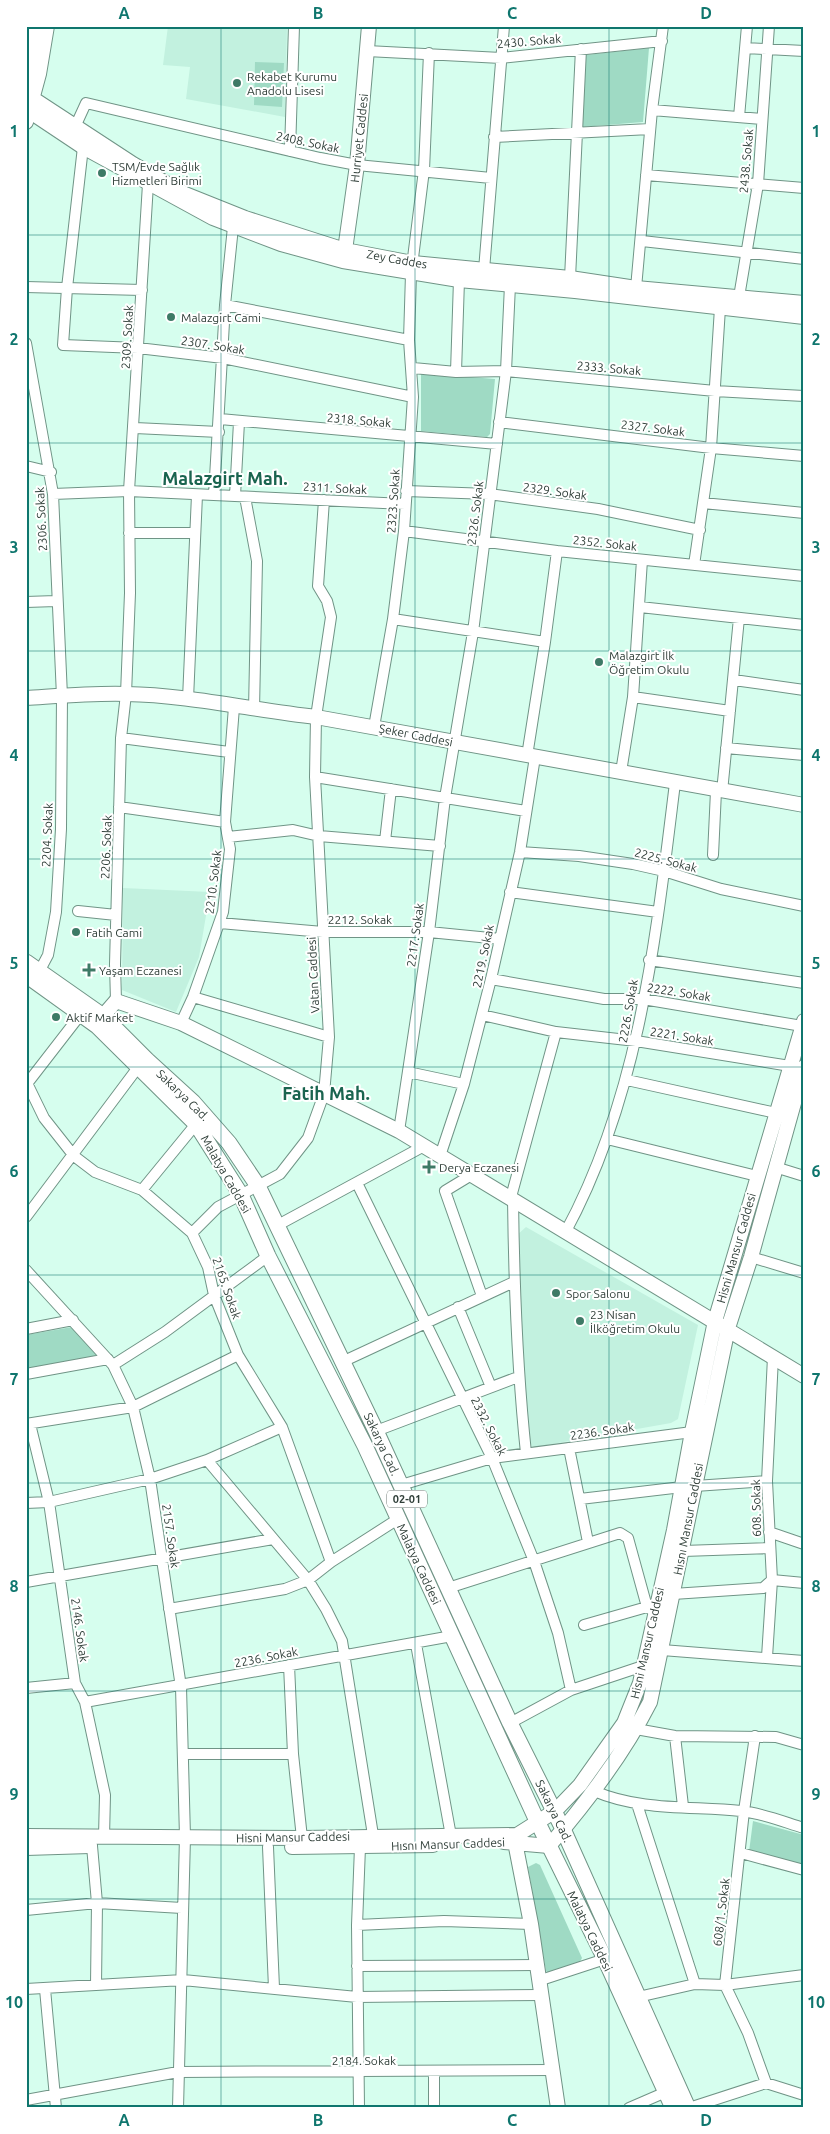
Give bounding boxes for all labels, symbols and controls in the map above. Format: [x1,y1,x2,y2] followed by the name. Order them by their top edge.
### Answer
[118,4,130,22] text: A
[313,4,323,22] text: B
[507,4,517,22] text: C
[700,4,712,22] text: D
[496,32,562,50] street label: 2430. Sokak
[247,70,337,97] place label: Rekabet Kurumu Anadolu Lisesi
[231,77,243,89] marker: Rekabet Kurumu Anadolu Lisesi
[348,93,370,183] street label: Hurriyet Caddesi
[9,122,19,140] text: 1
[811,122,821,140] text: 1
[737,128,755,194] street label: 2438. Sokak
[275,129,341,155] street label: 2408. Sokak
[112,160,202,187] place label: TSM/Evde Sağlık Hizmetleri Birimi
[96,167,108,179] marker: TSM/Evde Sağlık Hizmetleri Birimi
[366,247,428,271] street label: Zey Caddes
[119,305,135,369] street label: 2309. Sokak
[165,311,177,323] marker: Malazgirt Cami
[181,311,261,324] place label: Malazgirt Cami
[9,330,19,348] text: 2
[811,330,821,348] text: 2
[180,334,246,356] street label: 2307. Sokak
[576,359,642,377] street label: 2333. Sokak
[326,411,392,429] street label: 2318. Sokak
[620,418,686,438] street label: 2327. Sokak
[162,468,288,488] district label: Malazgirt Mah.
[384,468,402,534] street label: 2323. Sokak
[303,480,367,496] street label: 2311. Sokak
[465,480,485,546] street label: 2326. Sokak
[522,480,588,502] street label: 2329. Sokak
[33,487,49,551] street label: 2306. Sokak
[572,533,638,553] street label: 2352. Sokak
[9,538,19,556] text: 3
[811,538,821,556] text: 3
[609,649,689,676] place label: Malazgirt İlk Öğretim Okulu
[593,656,605,668] marker: Malazgirt İlk Öğretim Okulu
[378,721,454,749] street label: Şeker Caddesi
[9,746,19,764] text: 4
[811,746,821,764] text: 4
[39,803,55,867] street label: 2204. Sokak
[98,815,114,879] street label: 2206. Sokak
[633,845,699,875] street label: 2225. Sokak
[203,849,223,915] street label: 2210. Sokak
[404,902,426,968] street label: 2217. Sokak
[328,913,392,926] street label: 2212. Sokak
[470,923,496,989] street label: 2219. Sokak
[70,926,82,938] marker: Fatih Cami
[86,926,142,939] place label: Fatih Cami
[305,936,321,1013] street label: Vatan Caddesi
[9,954,19,972] text: 5
[811,954,821,972] text: 5
[83,964,95,976] marker: Yaşam Eczanesi
[99,964,182,977] place label: Yaşam Eczanesi
[616,978,640,1044] street label: 2226. Sokak
[646,981,712,1003] street label: 2222. Sokak
[50,1011,62,1023] marker: Aktif Market
[66,1011,133,1024] place label: Aktif Market
[649,1025,715,1047] street label: 2221. Sokak
[154,1067,212,1123] street label: Sakarya Cad.
[282,1083,370,1103] district label: Fatih Mah.
[198,1133,254,1215] street label: Malatya Caddesi
[423,1161,435,1173] marker: Derya Eczanesi
[439,1161,519,1174] place label: Derya Eczanesi
[9,1162,19,1180] text: 6
[811,1162,821,1180] text: 6
[714,1191,758,1305] street label: Hisni Mansur Caddesi
[210,1255,244,1321] street label: 2165. Sokak
[550,1287,562,1299] marker: Spor Salonu
[566,1287,630,1300] place label: Spor Salonu
[590,1308,680,1335] place label: 23 Nisan İlköğretim Okulu
[574,1315,586,1327] marker: 23 Nisan İlköğretim Okulu
[9,1370,19,1388] text: 7
[811,1370,821,1388] text: 7
[469,1394,509,1458] street label: 2332. Sokak
[362,1411,402,1477] street label: Sakarya Cad.
[569,1420,635,1442] street label: 2236. Sokak
[671,1462,705,1576] street label: Hısnı Mansur Caddesi
[749,1479,763,1537] street label: 608. Sokak
[387,1490,427,1508] road number: 02-01
[160,1503,182,1569] street label: 2157. Sokak
[395,1522,443,1607] street label: Malatya Caddesi
[9,1577,19,1595] text: 8
[811,1577,821,1595] text: 8
[628,1586,666,1700] street label: Hisni Mansur Caddesi
[69,1597,91,1663] street label: 2146. Sokak
[233,1644,299,1670] street label: 2236. Sokak
[533,1778,575,1844] street label: Sakarya Cad.
[9,1785,19,1803] text: 9
[811,1785,821,1803] text: 9
[236,1830,350,1844] street label: Hisni Mansur Caddesi
[391,1836,505,1852] street label: Hısnı Mansur Caddesi
[710,1877,732,1947] street label: 608/1. Sokak
[565,1889,615,1973] street label: Malatya Caddesi
[5,1993,23,2011] text: 10
[807,1993,825,2011] text: 10
[332,2054,396,2067] street label: 2184. Sokak
[118,2111,130,2129] text: A
[313,2111,323,2129] text: B
[507,2111,517,2129] text: C
[700,2111,712,2129] text: D

